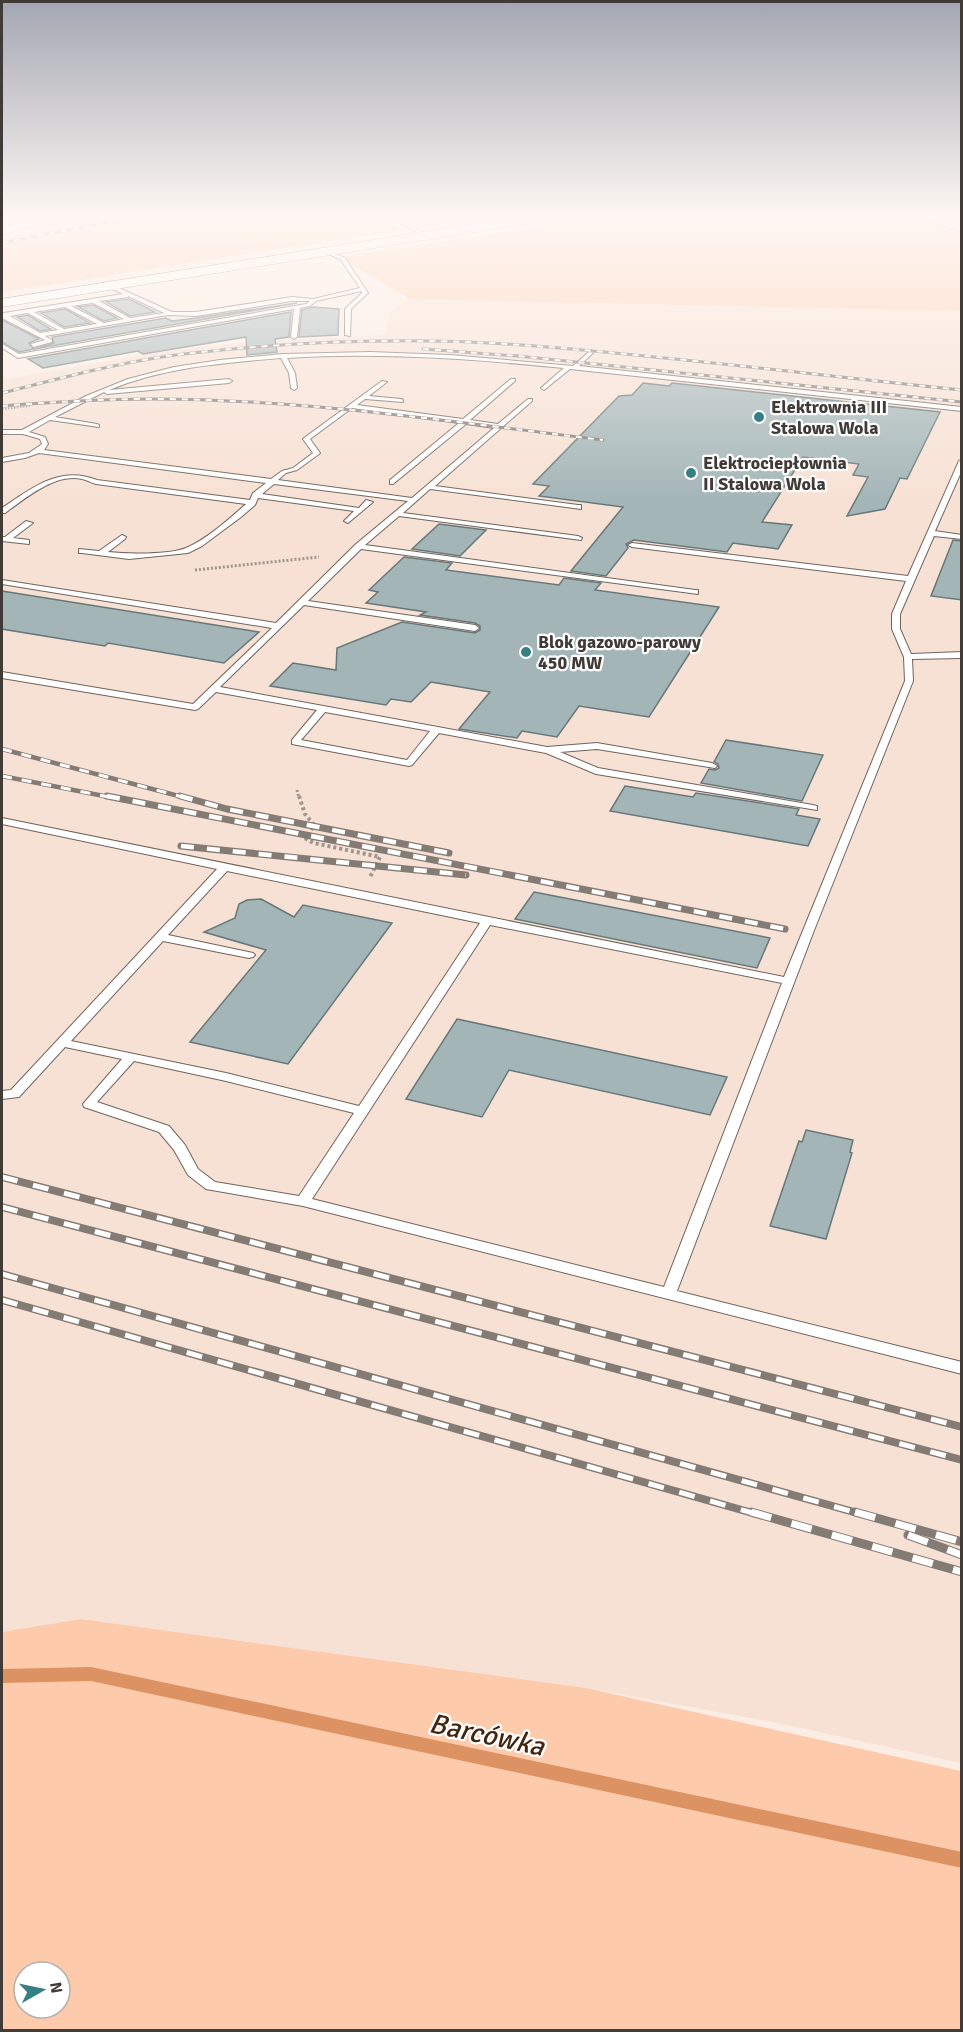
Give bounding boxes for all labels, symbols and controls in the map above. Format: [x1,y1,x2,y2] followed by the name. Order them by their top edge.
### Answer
[771,396,887,439] place label: Elektrownia III Stalowa Wola
[752,410,766,424] marker: Elektrownia III Stalowa Wola
[703,452,847,495] place label: Elektrociepłownia II Stalowa Wola
[684,466,698,480] marker: Elektrociepłownia II Stalowa Wola
[538,631,701,674] place label: Blok gazowo-parowy 450 MW
[519,645,533,659] marker: Blok gazowo-parowy 450 MW
[426,1706,548,1764] water label: Barcówka
[12,1960,72,2020] north arrow
[45,1981,67,1995] text: N

